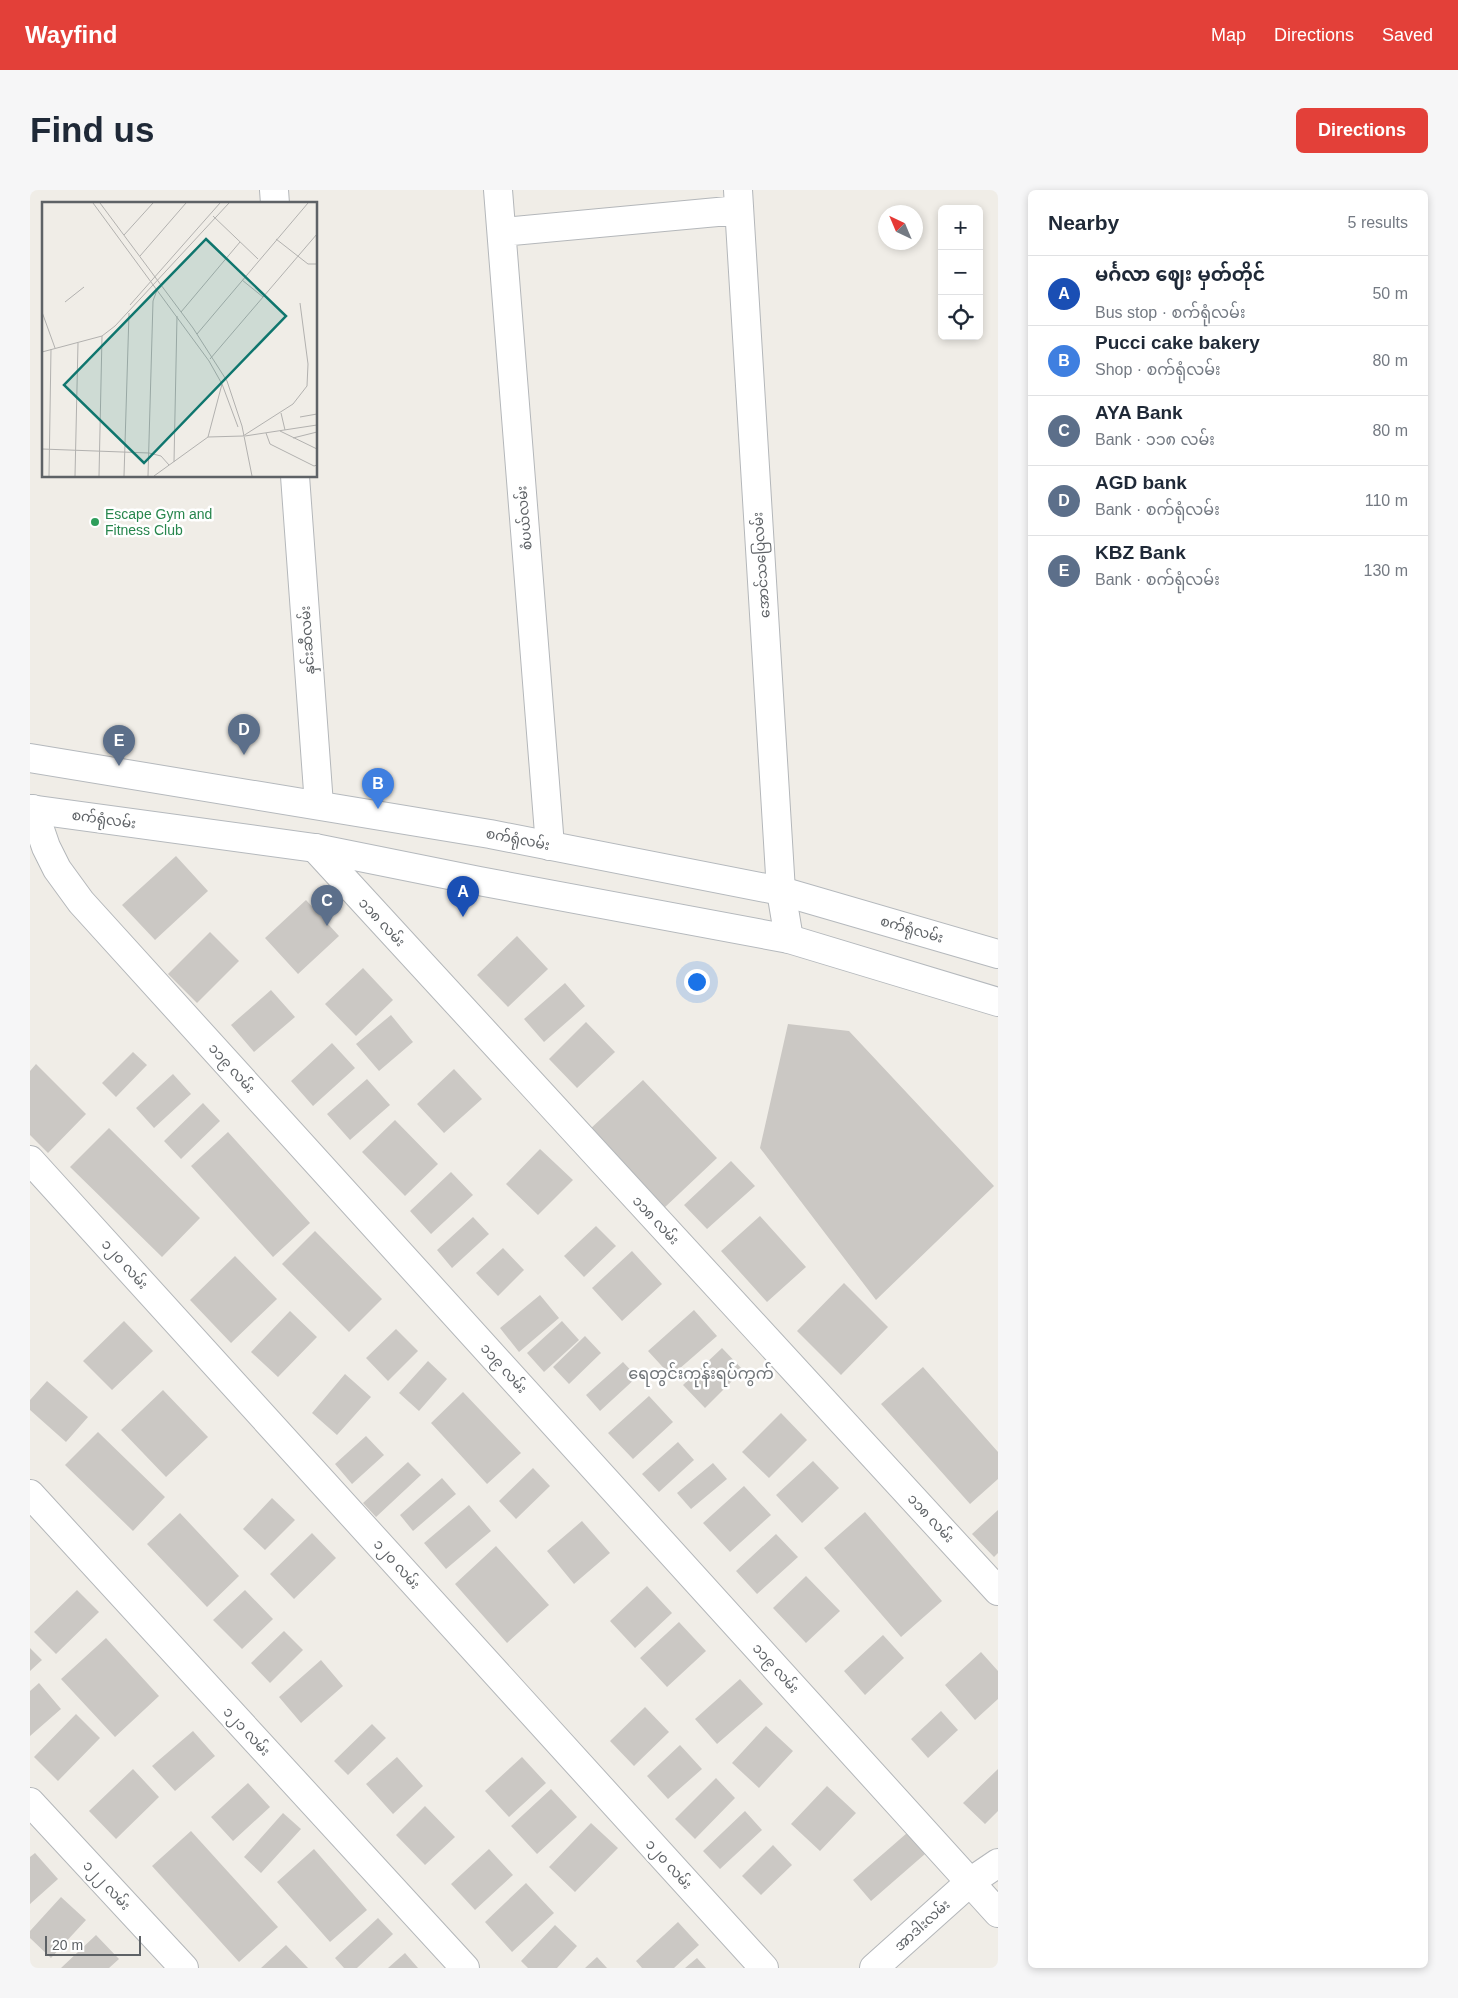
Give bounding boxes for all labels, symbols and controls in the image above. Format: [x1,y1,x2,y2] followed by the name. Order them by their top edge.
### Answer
[25,21,117,48] text: Wayfind
[1211,25,1246,45] text: Map
[1274,25,1354,45] text: Directions
[1382,25,1433,45] text: Saved
[1296,108,1428,153] button: Directions
[30,110,154,149] text: Find us
[42,202,318,478] inset map
[878,205,923,250] north arrow
[938,205,983,340] map controls
[938,205,983,250] button: +
[1048,211,1119,234] text: Nearby
[1348,214,1408,231] text: 5 results
[938,250,983,295] button: −
[1095,264,1265,285] text: မင်္ဂလာ ဈေး မှတ်တိုင်
[1058,285,1070,302] text: A
[1372,285,1408,302] text: 50 m
[938,295,983,340] button: locate
[1095,304,1245,321] text: Bus stop · စက်ရုံလမ်း
[1095,332,1260,353] text: Pucci cake bakery
[1058,352,1070,369] text: B
[1372,352,1408,369] text: 80 m
[1095,361,1221,378] text: Shop · စက်ရုံလမ်း
[1095,402,1183,423] text: AYA Bank
[1058,422,1070,439] text: C
[1372,422,1408,439] text: 80 m
[1095,431,1215,448] text: Bank · ၁၁၈ လမ်း
[1095,472,1187,493] text: AGD bank
[511,485,535,551] street label: စံပယ်လမ်း
[1058,492,1070,509] text: D
[1365,492,1408,509] text: 110 m
[1095,501,1220,518] text: Bank · စက်ရုံလမ်း
[105,506,212,538] place label: Escape Gym and Fitness Club
[747,511,777,619] street label: အောင်သပြေလမ်း
[89,516,101,528] marker: Escape Gym and Fitness Club
[1095,542,1186,563] text: KBZ Bank
[1059,562,1069,579] text: E
[1364,562,1408,579] text: 130 m
[1095,571,1220,588] text: Bank · စက်ရုံလမ်း
[295,605,321,675] street label: နှင်းဆီလမ်း
[228,714,260,755] pin: D
[103,725,135,766] pin: E
[362,768,394,809] pin: B
[70,805,137,835] street label: စက်ရုံလမ်း
[484,823,552,857] street label: စက်ရုံလမ်း
[447,876,479,917] pin: A
[311,885,343,926] pin: C
[356,893,410,950] street label: ၁၁၈ လမ်း
[878,910,946,949] street label: စက်ရုံလမ်း
[684,969,710,995] your location
[203,1038,260,1099] street label: ၁၁၉ လမ်း
[630,1191,684,1248] street label: ၁၁၈ လမ်း
[96,1235,153,1295] street label: ၁၂၀ လမ်း
[475,1338,532,1399] street label: ၁၁၉ လမ်း
[628,1362,774,1388] district label: ရေတွင်းကုန်းရပ်ကွက်
[905,1489,959,1546] street label: ၁၁၈ လမ်း
[368,1535,425,1595] street label: ၁၂၀ လမ်း
[747,1638,804,1699] street label: ၁၁၉ လမ်း
[217,1702,275,1761] street label: ၁၂၁ လမ်း
[640,1835,697,1895] street label: ၁၂၀ လမ်း
[77,1856,135,1916] street label: ၁၂၂ လမ်း
[890,1895,953,1954] street label: အာဒါးလမ်း
[45,1933,141,1956] scale bar
[52,1937,83,1953] text: 20 m

